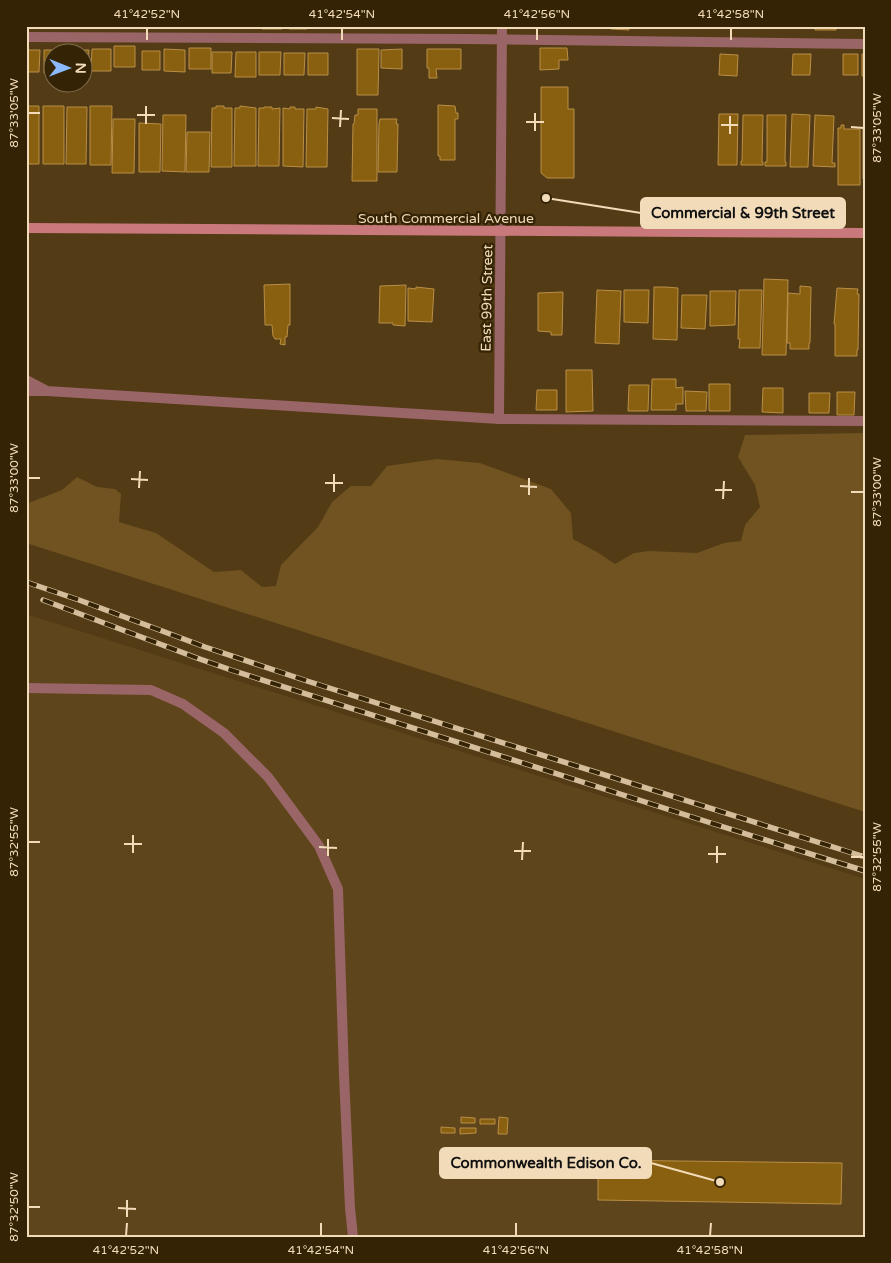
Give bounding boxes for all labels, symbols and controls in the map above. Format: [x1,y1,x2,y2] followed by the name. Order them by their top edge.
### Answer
[114,7,180,21] text: 41°42'52"N
[309,7,375,21] text: 41°42'54"N
[504,7,570,21] text: 41°42'56"N
[698,7,764,21] text: 41°42'58"N
[42,42,92,92] north arrow
[72,62,89,74] text: N
[7,78,21,148] text: 87°33'05"W
[870,93,884,163] text: 87°33'05"W
[641,198,845,228] callout: Commercial & 99th Street
[651,204,835,222] text: Commercial & 99th Street
[358,210,534,227] street label: South Commercial Avenue
[478,243,496,352] street label: East 99th Street
[7,443,21,513] text: 87°33'00"W
[870,457,884,527] text: 87°33'00"W
[7,807,21,877] text: 87°32'55"W
[870,822,884,892] text: 87°32'55"W
[440,1148,651,1178] callout: Commonwealth Edison Co.
[450,1154,642,1172] text: Commonwealth Edison Co.
[7,1172,21,1242] text: 87°32'50"W
[93,1243,159,1257] text: 41°42'52"N
[288,1243,354,1257] text: 41°42'54"N
[483,1243,549,1257] text: 41°42'56"N
[677,1243,743,1257] text: 41°42'58"N

